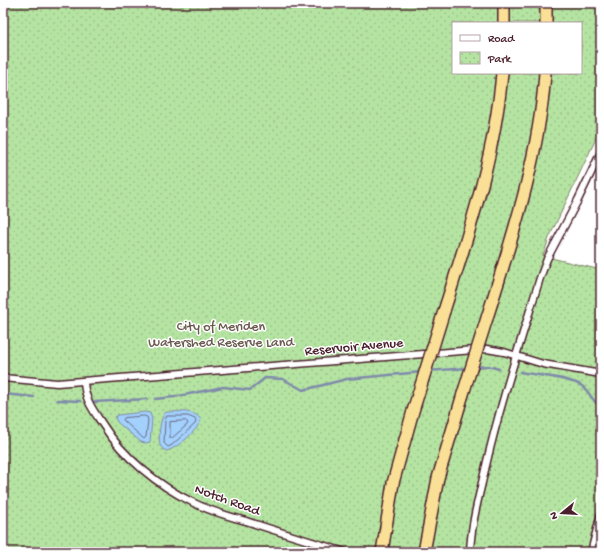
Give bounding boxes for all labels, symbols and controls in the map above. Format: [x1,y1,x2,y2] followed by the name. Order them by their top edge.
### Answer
[452,22,582,74] legend
[488,33,515,47] text: Road
[487,53,513,67] text: Park
[148,319,295,352] park label: City of Meriden Watershed Reserve Land
[304,335,405,361] street label: Reservoir Avenue
[192,481,264,521] street label: Notch Road
[542,493,582,533] north arrow
[548,510,561,521] text: N

